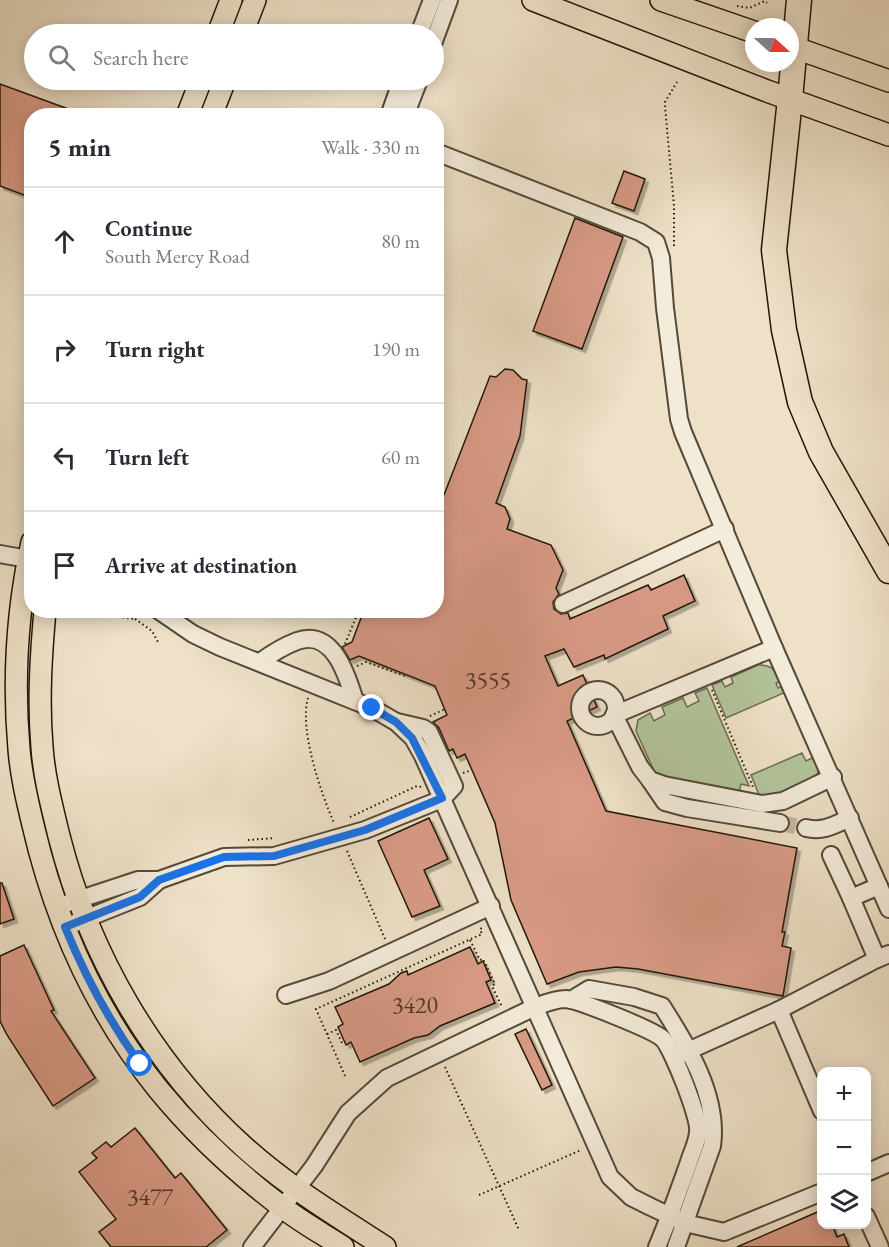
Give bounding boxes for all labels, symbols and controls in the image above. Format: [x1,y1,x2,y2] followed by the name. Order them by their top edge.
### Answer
[745,18,799,72] north arrow
[24,24,444,90] search box
[45,41,78,74] icon: search
[93,43,188,72] text: Search here
[48,130,111,164] text: 5 min
[321,134,420,160] text: Walk · 330 m
[105,214,192,243] text: Continue
[48,225,81,258] icon: ahead
[381,228,420,254] text: 80 m
[105,243,250,269] text: South Mercy Road
[48,333,81,366] icon: right
[105,335,204,364] text: Turn right
[372,336,420,362] text: 190 m
[48,441,81,474] icon: left
[105,443,189,472] text: Turn left
[381,444,420,470] text: 60 m
[48,549,81,582] icon: arrive
[105,551,297,580] text: Arrive at destination
[465,664,511,695] house number: 3555
[358,694,384,720] route end
[392,989,438,1020] house number: 3420
[126,1050,152,1076] route start
[817,1067,871,1229] map controls
[817,1067,871,1121] button: +
[817,1121,871,1175] button: −
[817,1175,871,1229] button: layers
[127,1181,174,1212] house number: 3477

